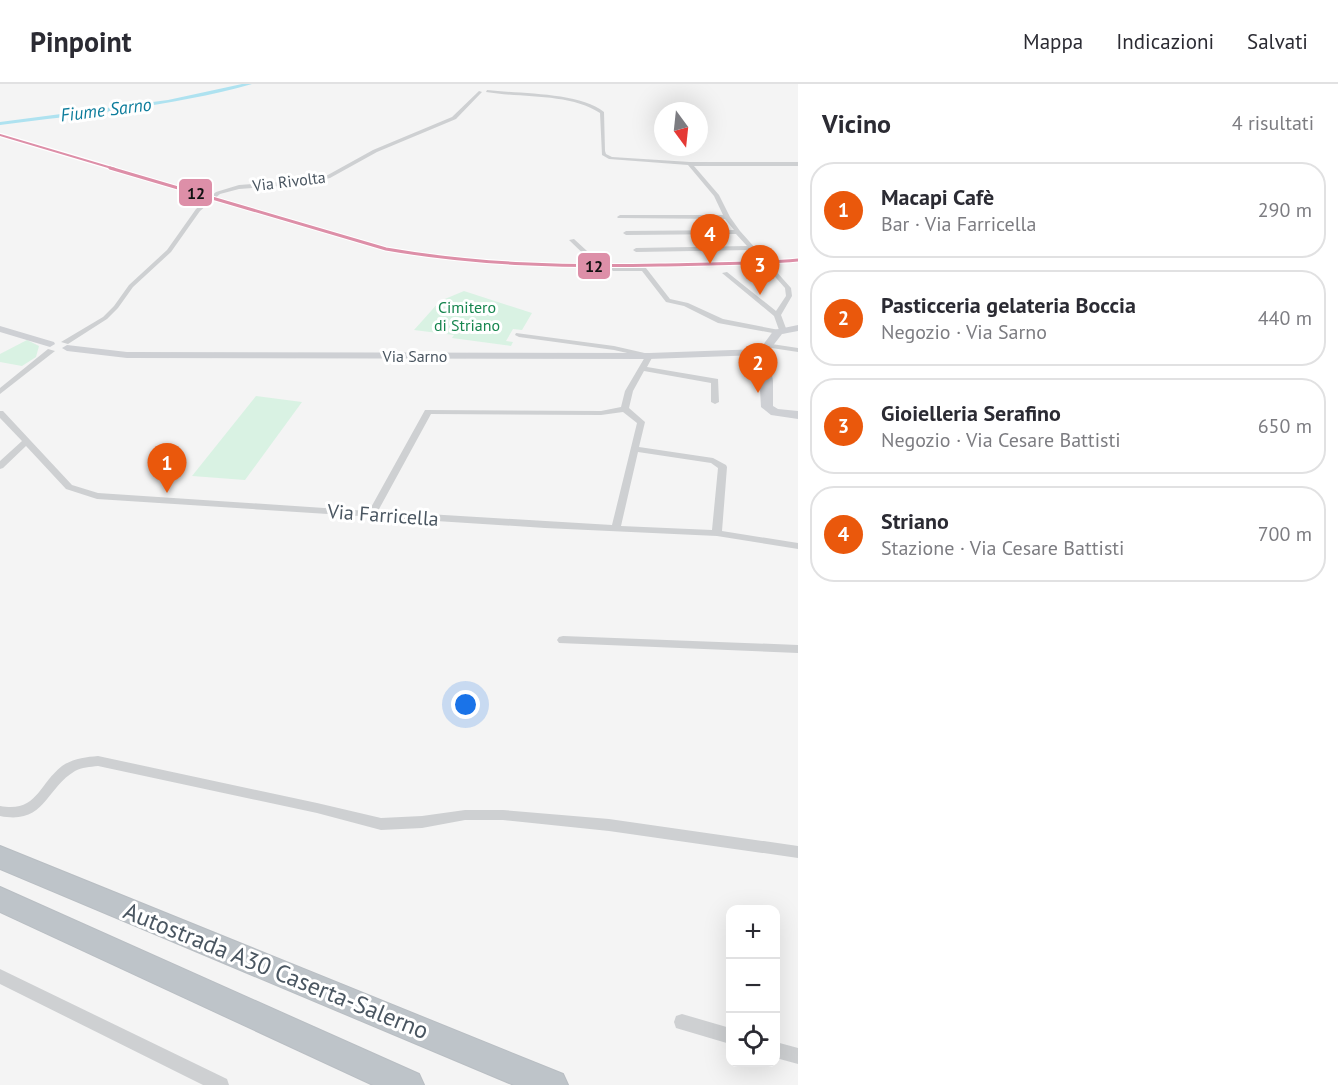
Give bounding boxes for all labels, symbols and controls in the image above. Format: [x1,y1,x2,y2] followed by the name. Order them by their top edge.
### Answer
[30,23,132,60] text: Pinpoint
[1023,28,1083,55] text: Mappa
[1116,28,1214,55] text: Indicazioni
[1247,28,1308,55] text: Salvati
[59,92,153,127] water label: Fiume Sarno
[654,102,708,156] north arrow
[822,107,891,140] text: Vicino
[1232,110,1314,136] text: 4 risultati
[250,167,327,196] street label: Via Rivolta
[178,178,213,207] line badge: 12
[187,183,205,203] text: 12
[881,183,994,211] text: Macapi Cafè
[838,197,849,223] text: 1
[1258,197,1312,223] text: 290 m
[881,211,1036,237] text: Bar · Via Farricella
[690,214,730,264] pin: 4
[740,246,780,295] pin: 3
[577,252,611,280] line badge: 12
[585,256,603,276] text: 12
[881,291,1136,319] text: Pasticceria gelateria Boccia
[434,297,500,335] park label: Cimitero di Striano
[838,305,849,331] text: 2
[1258,305,1312,331] text: 440 m
[881,319,1047,345] text: Negozio · Via Sarno
[738,344,777,393] pin: 2
[382,346,447,366] street label: Via Sarno
[881,399,1061,427] text: Gioielleria Serafino
[838,413,849,439] text: 3
[1258,413,1312,439] text: 650 m
[881,427,1121,453] text: Negozio · Via Cesare Battisti
[148,444,186,493] pin: 1
[325,498,440,532] street label: Via Farricella
[881,507,949,535] text: Striano
[838,521,849,547] text: 4
[1258,521,1312,547] text: 700 m
[881,535,1124,561] text: Stazione · Via Cesare Battisti
[451,690,480,719] your location
[119,895,433,1046] street label: Autostrada A30 Caserta-Salerno
[726,905,780,1067] map controls
[726,905,780,959] button: +
[726,959,780,1013] button: −
[726,1013,780,1067] button: locate

